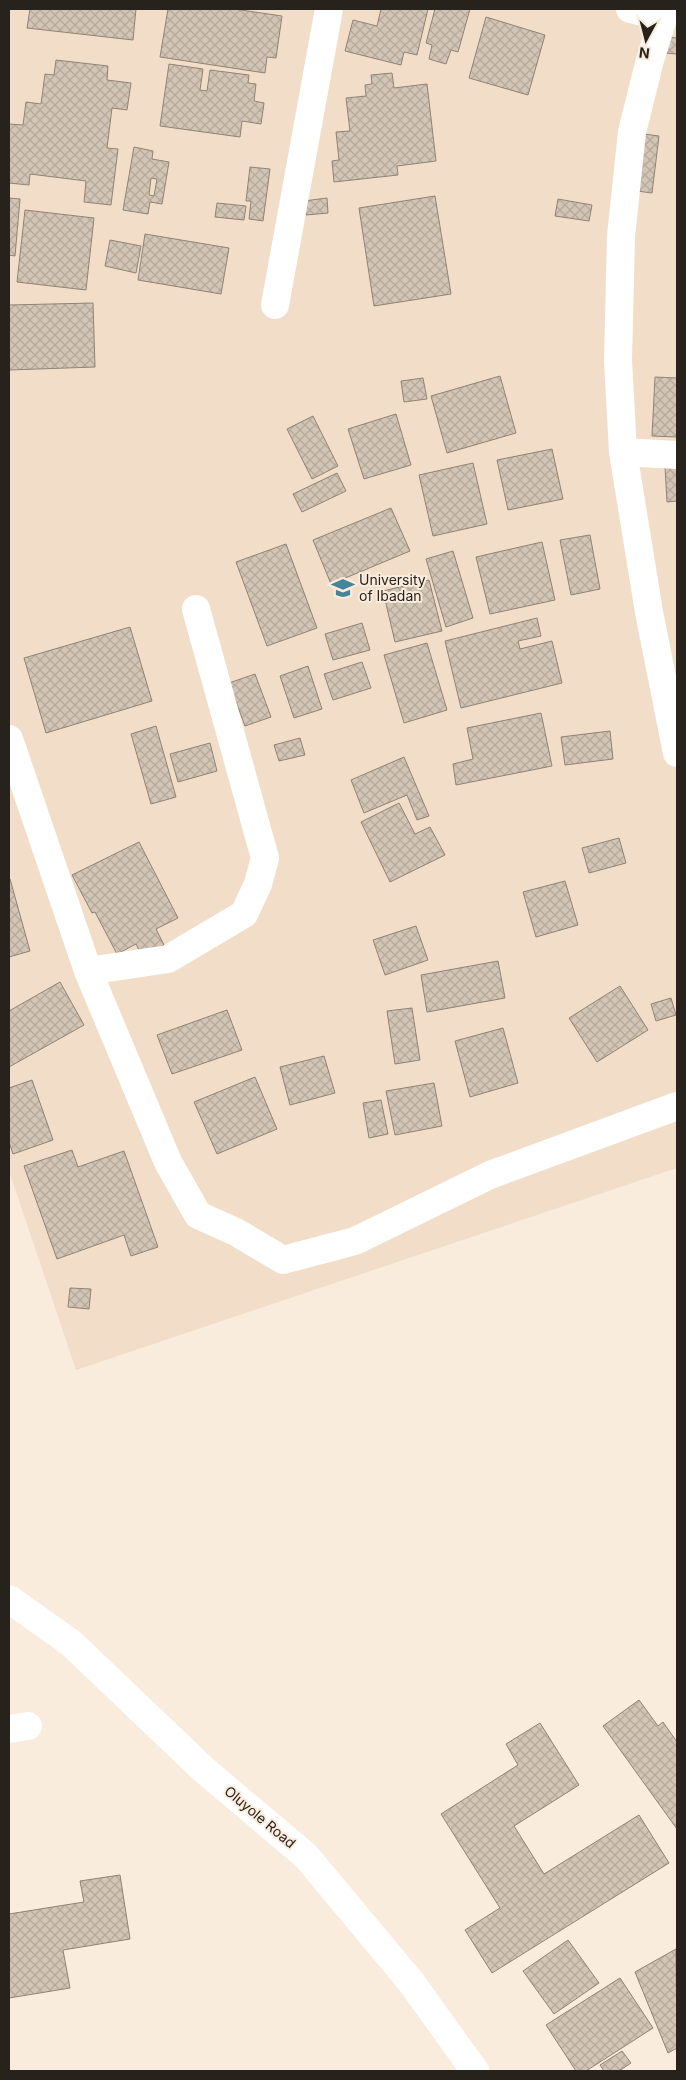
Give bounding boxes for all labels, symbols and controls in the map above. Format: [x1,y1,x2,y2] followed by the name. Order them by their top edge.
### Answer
[621,15,671,65] north arrow
[638,44,651,62] text: N
[359,571,426,604] place label: University of Ibadan
[330,575,356,601] school or university icon: University of Ibadan
[221,1782,299,1851] street label: Oluyole Road

